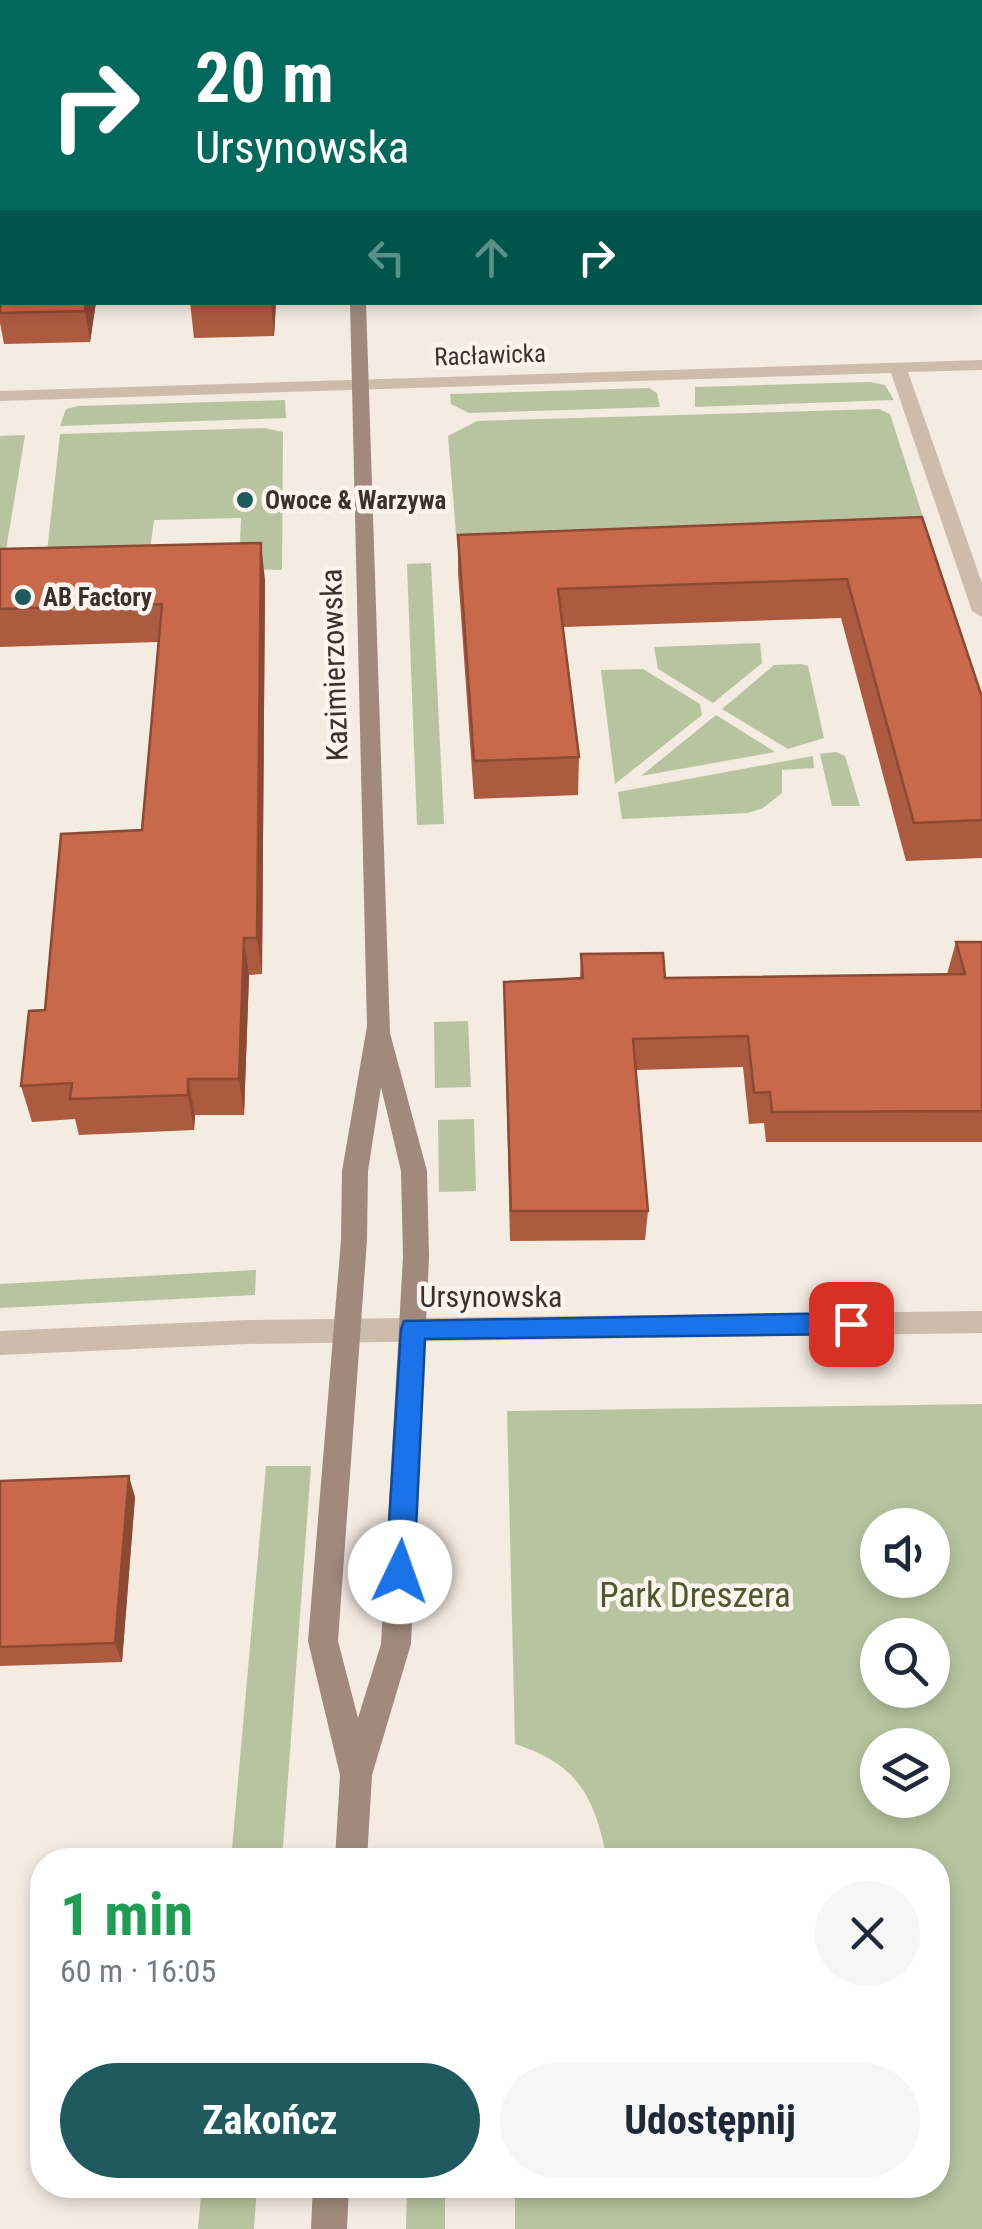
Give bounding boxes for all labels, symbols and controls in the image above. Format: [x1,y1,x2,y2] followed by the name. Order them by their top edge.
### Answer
[195,37,334,119] text: 20 m
[30,40,160,170] icon: right
[195,121,409,174] text: Ursynowska
[359,230,414,285] icon: left
[464,230,519,285] icon: ahead
[569,230,624,285] icon: right
[434,339,546,371] street label: Racławicka
[265,486,446,515] place label: Owoce & Warzywa
[234,489,256,511] marker: Owoce & Warzywa
[313,568,355,762] street label: Kazimierzowska
[43,583,152,612] place label: AB Factory
[12,586,34,608] marker: AB Factory
[420,1279,562,1314] street label: Ursynowska
[809,1282,894,1367] pin
[824,1297,879,1352] icon: arrive
[860,1508,950,1818] map controls
[860,1508,950,1598] button: sound
[348,1520,452,1624] position arrow
[599,1575,791,1616] park label: Park Dreszera
[860,1618,950,1708] button: search
[860,1728,950,1818] button: layers
[60,1879,193,1950] text: 1 min
[815,1881,920,1986] button: close
[60,1952,216,1990] text: 60 m · 16:05
[60,2063,480,2178] button: Zakończ
[500,2063,920,2178] button: Udostępnij

